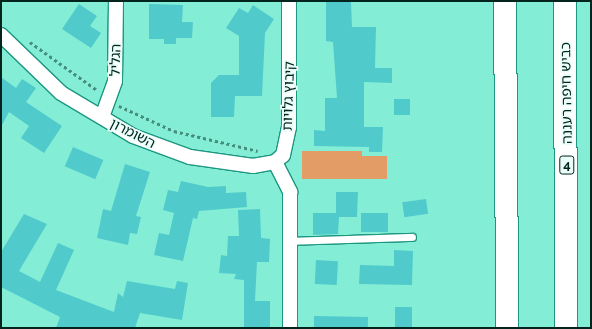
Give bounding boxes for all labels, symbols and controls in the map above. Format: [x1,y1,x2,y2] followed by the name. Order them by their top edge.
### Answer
[557,42,575,144] street label: כביש חיפה רעננה
[106,43,124,77] street label: הגליל
[278,61,298,131] street label: קיבוץ גלויות
[108,114,158,152] street label: השומרון
[559,154,575,176] road number: 4

